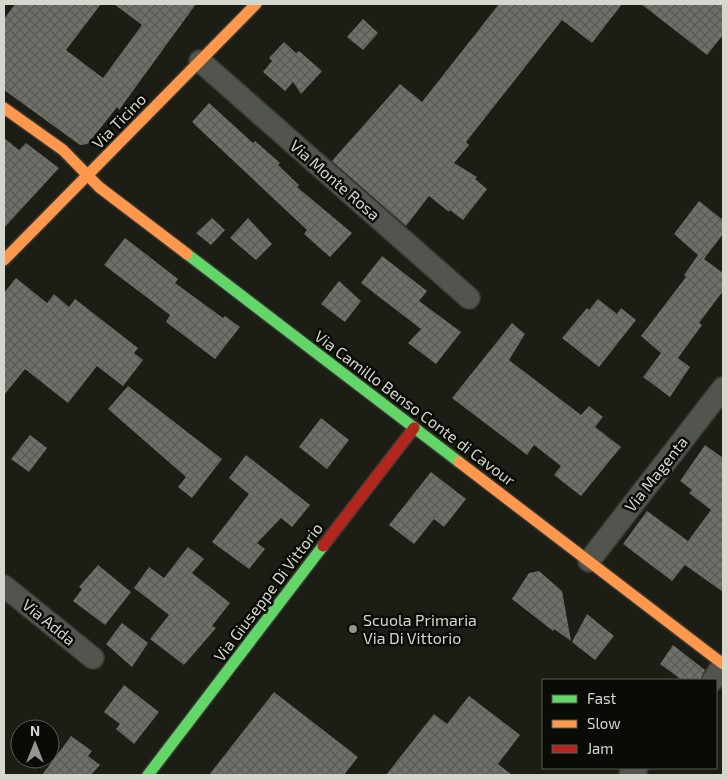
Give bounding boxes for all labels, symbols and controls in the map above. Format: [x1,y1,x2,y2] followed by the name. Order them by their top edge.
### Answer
[88,89,149,152] street label: Via Ticino
[287,136,384,224] street label: Via Monte Rosa
[311,326,520,490] street label: Via Camillo Benso Conte di Cavour
[620,432,691,515] street label: Via Magenta
[209,519,326,665] street label: Via Giuseppe Di Vittorio
[19,594,80,649] street label: Via Adda
[363,610,477,647] place label: Scuola Primaria Via Di Vittorio
[347,623,359,635] marker: Scuola Primaria Via Di Vittorio
[542,679,717,769] legend
[587,689,617,707] text: Fast
[587,714,621,732] text: Slow
[10,719,60,769] north arrow
[30,722,40,739] text: N
[587,739,613,757] text: Jam

